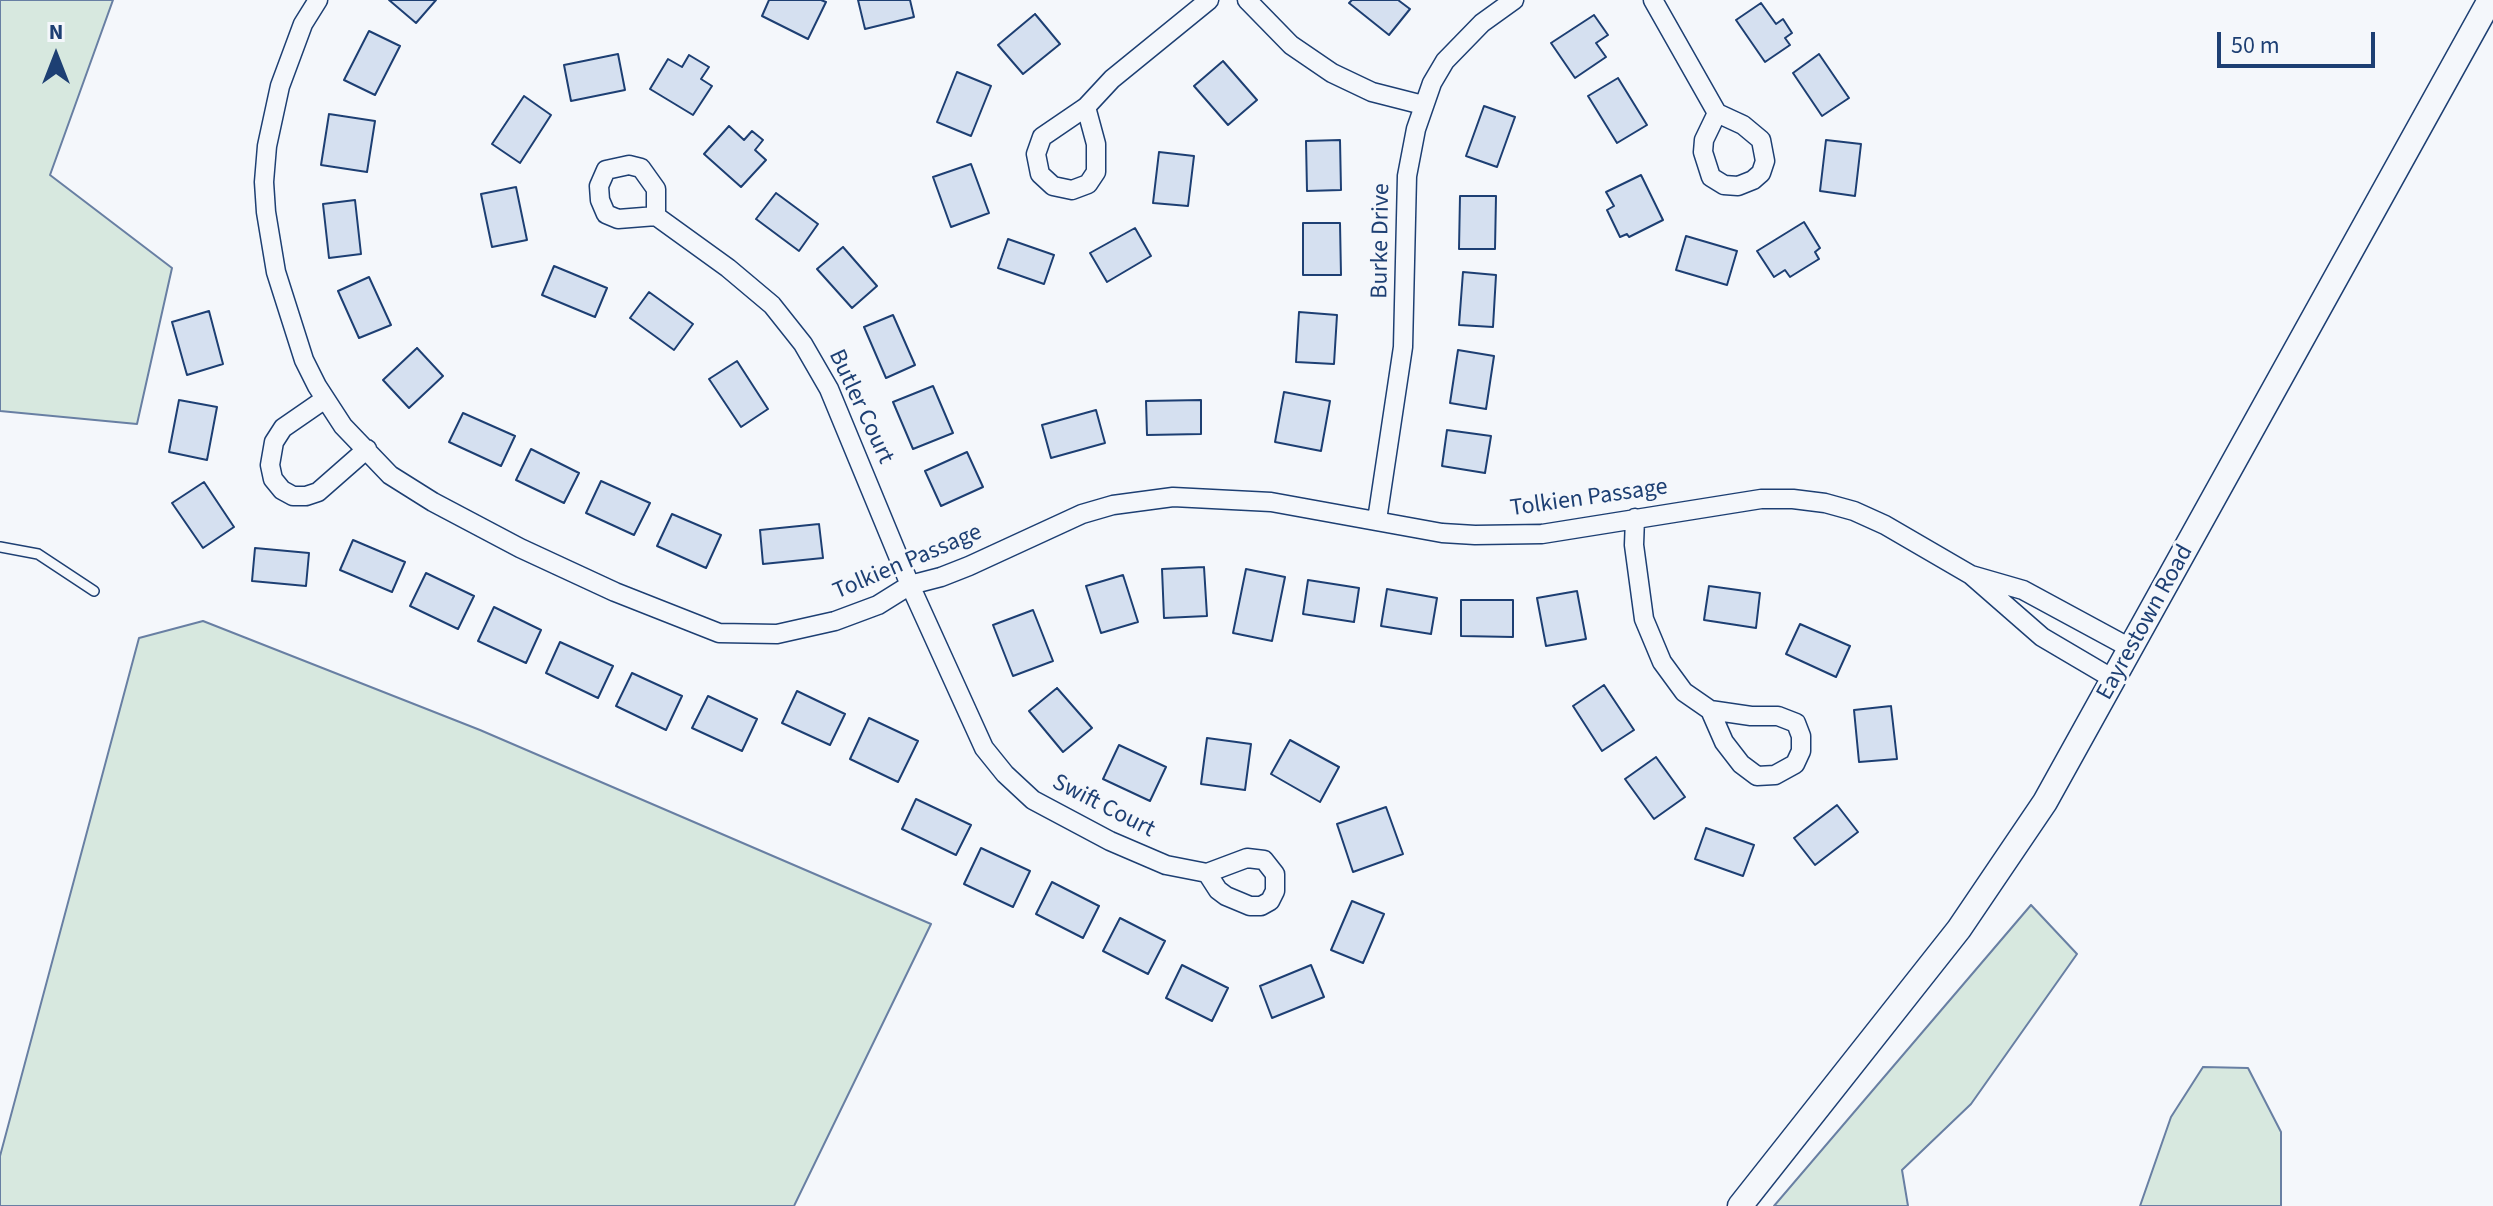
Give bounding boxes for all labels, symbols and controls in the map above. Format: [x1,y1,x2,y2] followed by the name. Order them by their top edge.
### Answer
[16,16,96,96] north arrow
[49,16,63,48] text: N
[2221,16,2379,66] scale bar
[2231,28,2280,63] text: 50 m
[1367,183,1397,299] street label: Burke Drive
[821,345,899,469] street label: Butler Court
[1508,474,1670,524] street label: Tolkien Passage
[829,519,987,607] street label: Tolkien Passage
[2091,540,2201,706] street label: Eayrestown Road
[1047,769,1159,845] street label: Swift Court

